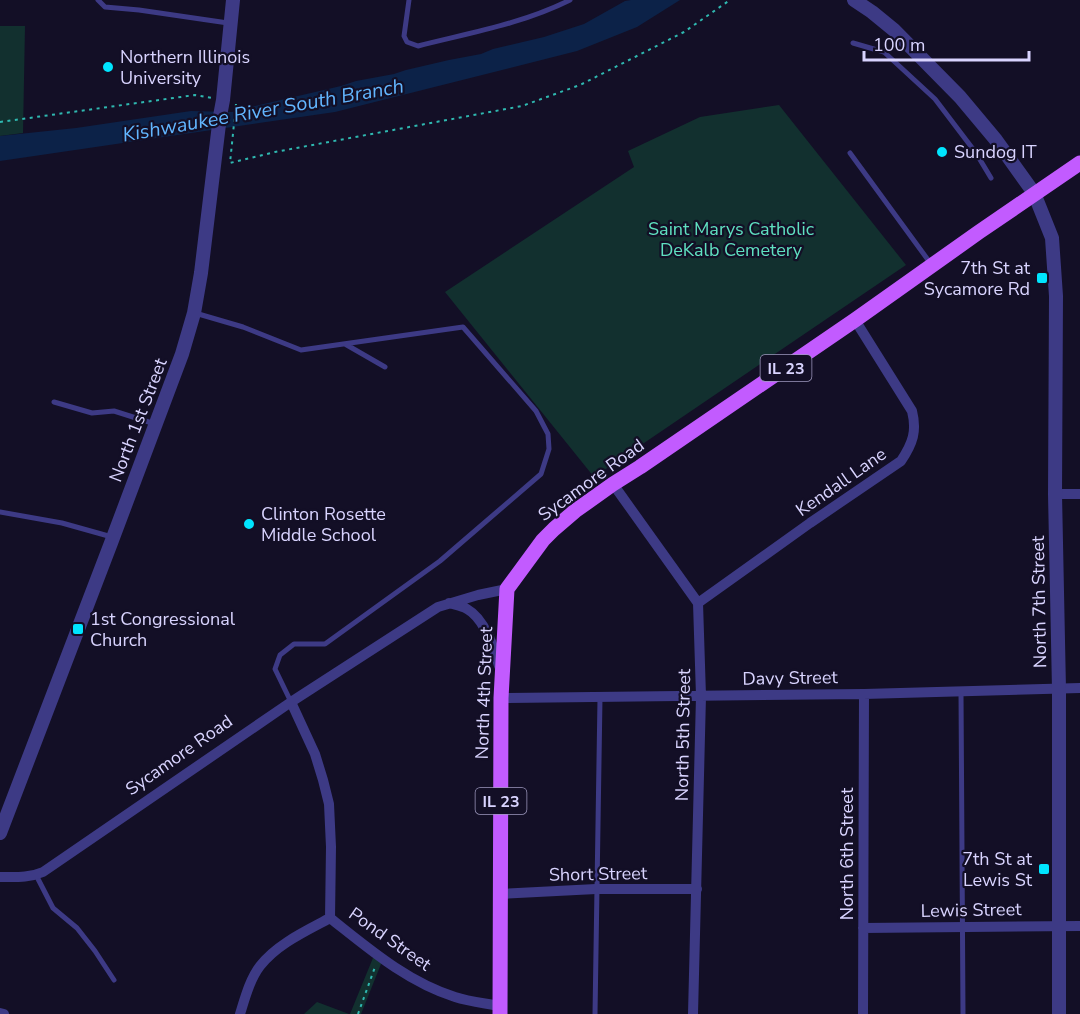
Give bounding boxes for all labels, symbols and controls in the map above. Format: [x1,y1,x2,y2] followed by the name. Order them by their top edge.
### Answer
[864,24,1029,62] scale bar
[873,33,925,57] text: 100 m
[120,45,250,90] place label: Northern Illinois University
[101,60,115,74] marker: Northern Illinois University
[120,72,406,149] water label: Kishwaukee River South Branch
[954,140,1037,164] place label: Sundog IT
[935,145,949,159] marker: Sundog IT
[648,217,814,262] park label: Saint Marys Catholic DeKalb Cemetery
[924,256,1031,301] place label: 7th St at Sycamore Rd
[1035,271,1049,285] marker: 7th St at Sycamore Rd
[103,354,173,485] street label: North 1st Street
[760,355,812,381] road number: IL 23
[533,433,649,527] street label: Sycamore Road
[791,442,891,522] street label: Kendall Lane
[261,502,386,547] place label: Clinton Rosette Middle School
[242,517,256,531] marker: Clinton Rosette Middle School
[1026,535,1052,668] street label: North 7th Street
[90,607,236,652] place label: 1st Congressional Church
[71,622,85,636] marker: 1st Congressional Church
[470,626,498,760] street label: North 4th Street
[742,665,839,691] street label: Davy Street
[670,668,696,801] street label: North 5th Street
[121,709,237,801] street label: Sycamore Road
[835,787,859,920] street label: North 6th Street
[476,788,526,814] road number: IL 23
[962,847,1033,892] place label: 7th St at Lewis St
[549,861,648,887] street label: Short Street
[1037,862,1051,876] marker: 7th St at Lewis St
[920,897,1022,923] street label: Lewis Street
[344,902,437,977] street label: Pond Street

